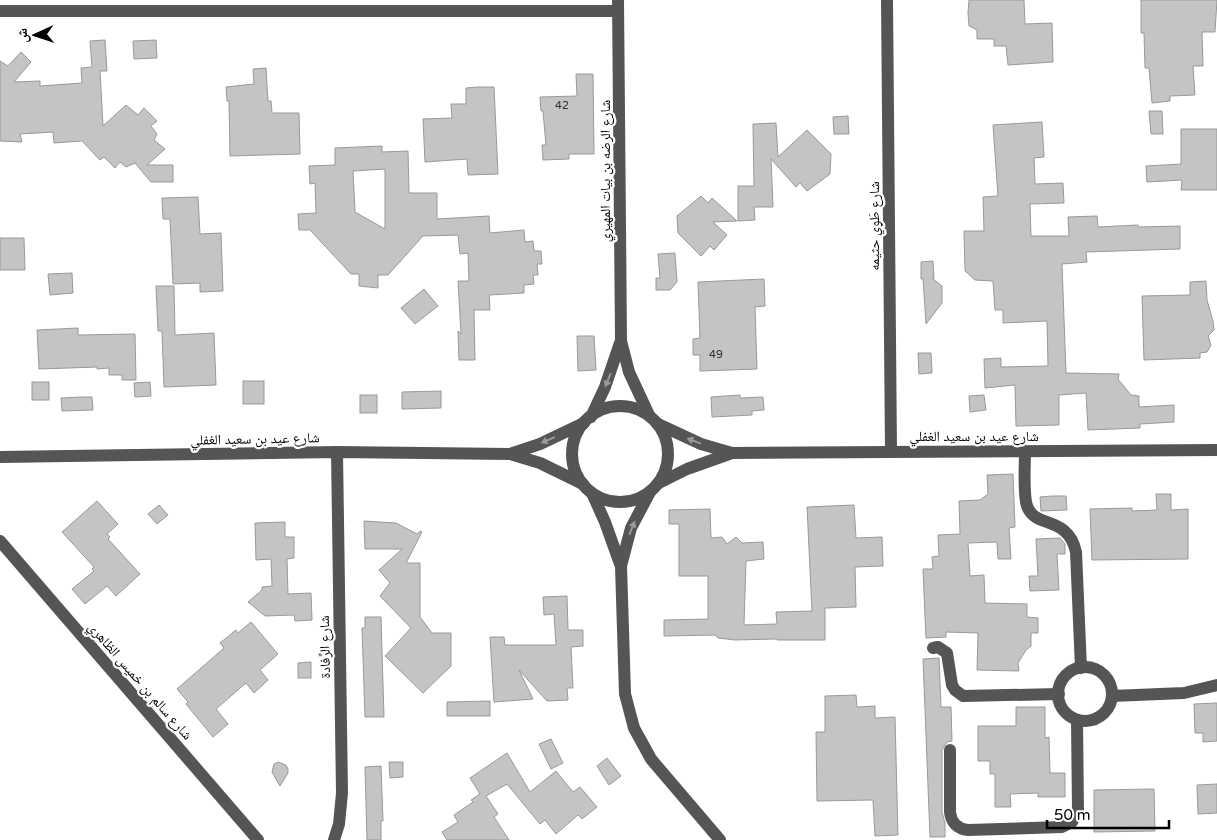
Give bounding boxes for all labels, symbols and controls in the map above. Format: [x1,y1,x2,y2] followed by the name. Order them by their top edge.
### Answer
[10,10,60,60] north arrow
[14,28,31,44] text: ش
[555,99,569,112] house number: 42
[597,100,616,242] street label: شارع الرضه بن بيات المهيري
[866,181,885,271] street label: شارع طَوِي حثيمه
[709,348,723,361] house number: 49
[604,373,612,387] one-way arrow
[909,428,1039,447] street label: شارع عيد بن سعيد الغفلي
[190,429,320,451] street label: شارع عيد بن سعيد الغفلي
[541,437,555,445] one-way arrow
[686,437,701,445] one-way arrow
[629,520,636,535] one-way arrow
[316,615,335,679] street label: شارع الرِّفادة
[82,619,196,745] street label: شارع سالم بن خميس الظاهري
[1047,798,1170,830] scale bar
[1054,806,1091,824] text: 50 m

